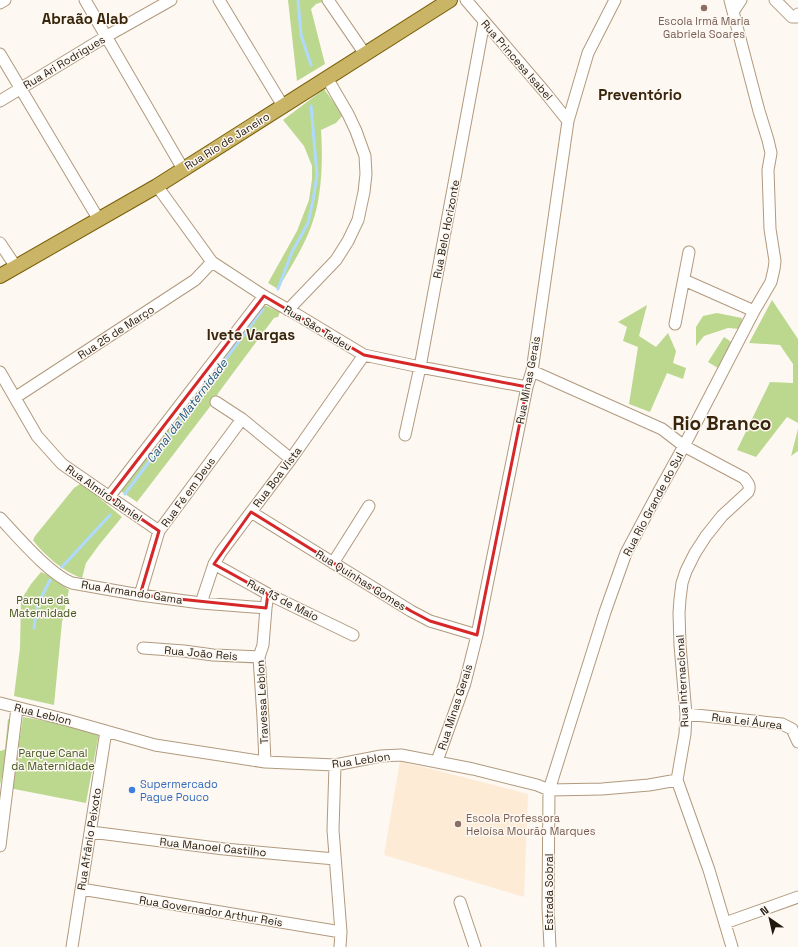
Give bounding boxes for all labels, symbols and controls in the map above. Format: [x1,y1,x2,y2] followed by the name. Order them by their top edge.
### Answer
[699,3,709,13] marker: Escola Irmã Maria Gabriela Soares
[42,9,128,28] district label: Abraão Alab
[658,14,751,41] place label: Escola Irmã Maria Gabriela Soares
[478,17,556,103] street label: Rua Princesa Isabel
[21,32,108,92] street label: Rua Ari Rodrigues
[598,85,682,104] district label: Preventório
[182,109,272,173] street label: Rua Rio de Janeiro
[430,179,462,279] street label: Rua Belo Horizonte
[75,302,157,362] street label: Rua 25 de Março
[281,302,355,354] street label: Rua São Tadeu
[207,325,295,344] district label: Ivete Vargas
[513,335,543,425] street label: Rua Minas Gerais
[143,355,232,466] water label: Canal da Maternidade
[673,411,771,436] district label: Rio Branco
[250,443,305,510] street label: Rua Boa Vista
[620,450,686,558] street label: Rua Rio Grande do Sul
[158,454,218,530] street label: Rua Fé em Deus
[63,461,145,525] street label: Rua Almiro Daniel
[313,547,409,614] street label: Rua Quinhas Gomes
[245,576,321,624] street label: Rua 13 de Maio
[80,577,184,607] street label: Rua Armando Gama
[9,593,77,620] park label: Parque da Maternidade
[673,635,691,727] street label: Rua Internacional
[164,643,238,663] street label: Rua João Reis
[253,660,271,744] street label: Travessa Leblon
[435,662,476,752] street label: Rua Minas Gerais
[13,700,73,728] street label: Rua Leblon
[711,710,784,732] street label: Rua Lei Áurea
[11,746,95,773] park label: Parque Canal da Maternidade
[331,749,391,771] street label: Rua Leblon
[140,777,218,804] place label: Supermercado Pague Pouco
[127,785,137,795] marker: Supermercado Pague Pouco
[74,787,104,891] street label: Rua Afrânio Peixoto
[466,811,596,838] place label: Escola Professora Heloísa Mourão Marques
[453,819,463,829] marker: Escola Professora Heloísa Mourão Marques
[159,834,267,860] street label: Rua Manoel Castilho
[542,854,556,930] street label: Estrada Sobral
[138,893,284,929] street label: Rua Governador Arthur Reis
[750,899,790,939] north arrow
[757,903,771,919] text: N

